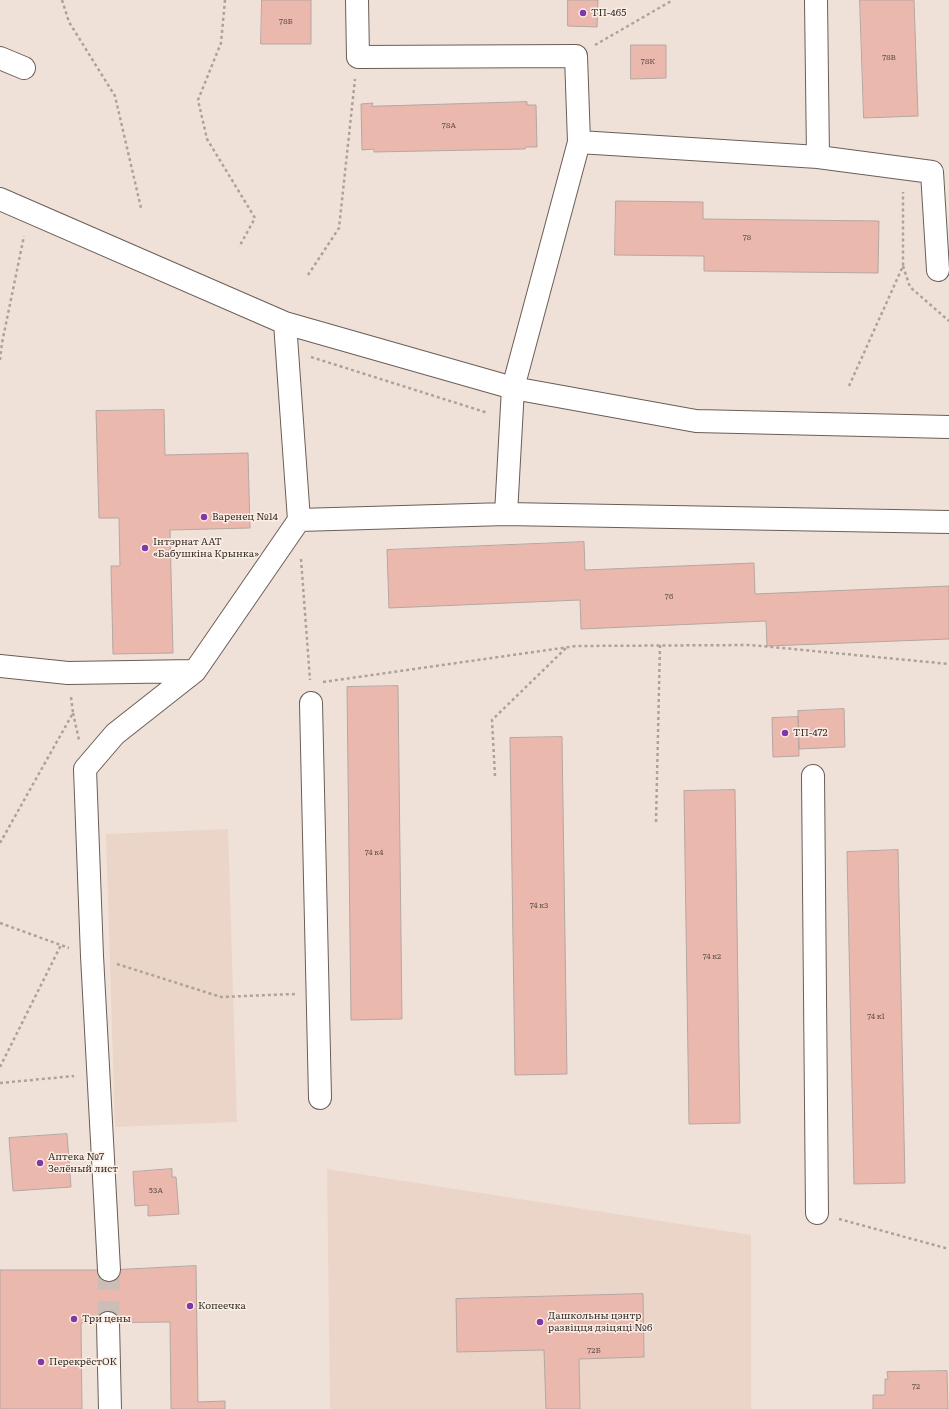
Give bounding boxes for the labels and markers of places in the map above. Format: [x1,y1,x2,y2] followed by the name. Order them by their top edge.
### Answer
[591,7,626,19] place label: ТП-465
[578,8,588,18] marker: ТП-465
[212,511,278,523] place label: Варенец №14
[199,512,209,522] marker: Варенец №14
[153,536,259,560] place label: Інтэрнат ААТ «Бабушкіна Крынка»
[140,543,150,553] marker: Інтэрнат ААТ «Бабушкіна Крынка»
[793,727,828,739] place label: ТП-472
[780,728,790,738] marker: ТП-472
[48,1151,118,1174] place label: Аптека №7 Зелёный лист
[35,1158,45,1168] marker: Аптека №7 Зелёный лист
[198,1300,246,1312] place label: Копеечка
[185,1301,195,1311] marker: Копеечка
[548,1310,652,1334] place label: Дашкольны цэнтр развіцця дзіцяці №6
[82,1313,131,1325] place label: Три цены
[69,1314,79,1324] marker: Три цены
[535,1317,545,1327] marker: Дашкольны цэнтр развіцця дзіцяці №6
[49,1356,117,1368] place label: ПерекрёстОК
[36,1357,46,1367] marker: ПерекрёстОК

